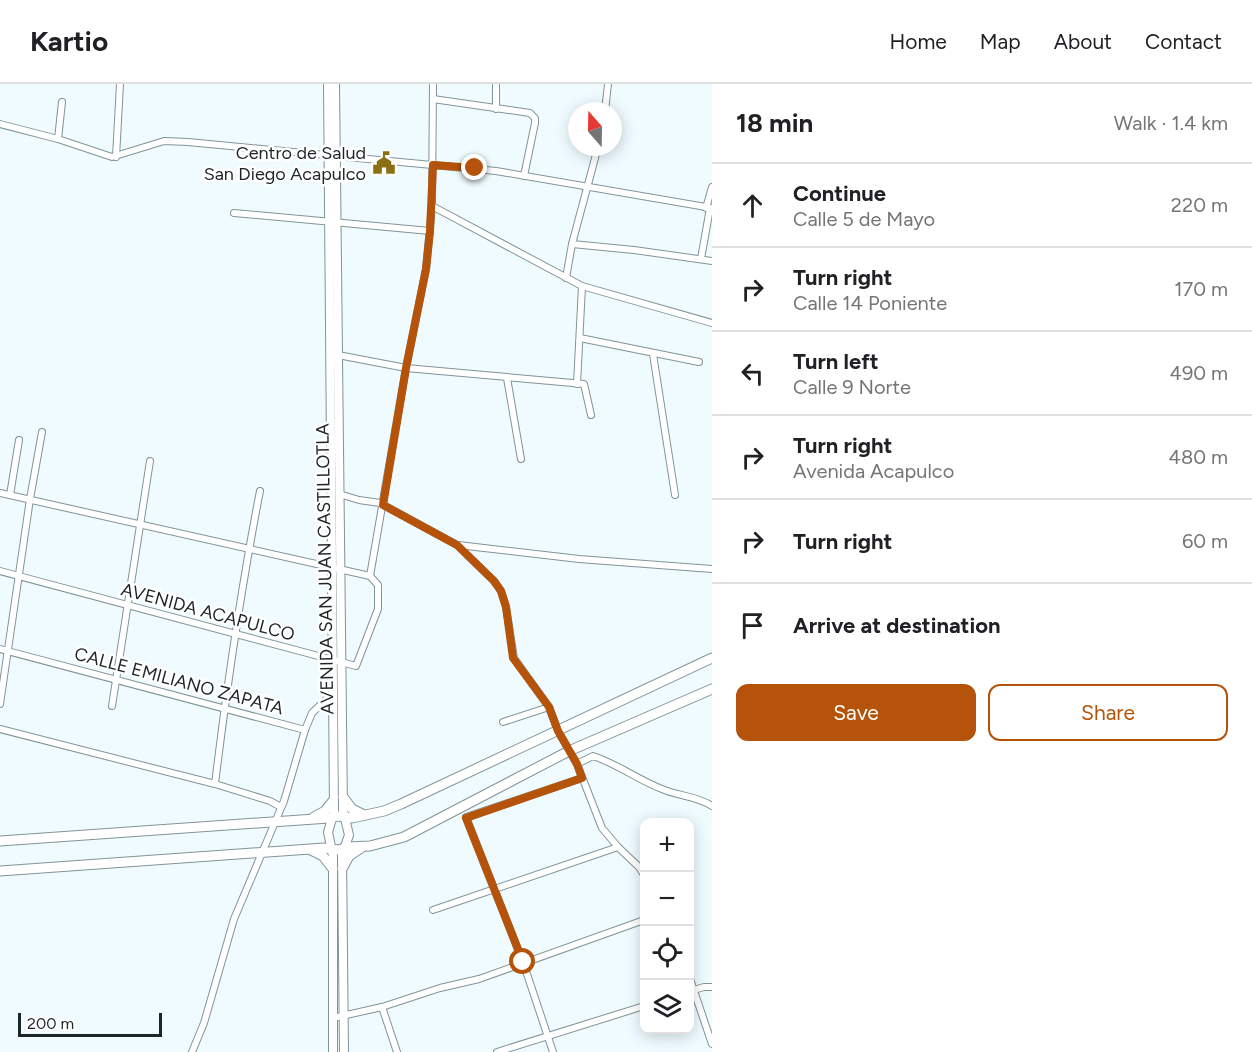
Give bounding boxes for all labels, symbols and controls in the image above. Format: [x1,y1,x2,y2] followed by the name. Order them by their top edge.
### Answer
[30,24,108,58] text: Kartio
[890,29,947,54] text: Home
[980,29,1021,54] text: Map
[1054,29,1112,54] text: About
[1145,29,1222,54] text: Contact
[568,102,622,156] north arrow
[736,107,813,139] text: 18 min
[1114,111,1228,135] text: Walk · 1.4 km
[204,142,366,185] place label: Centro de Salud San Diego Acapulco
[371,150,397,176] public building icon: Centro de Salud San Diego Acapulco
[461,154,487,180] route end
[793,180,886,207] text: Continue
[736,189,769,222] icon: ahead
[1171,193,1228,217] text: 220 m
[793,207,935,231] text: Calle 5 de Mayo
[793,264,892,291] text: Turn right
[736,273,769,306] icon: right
[1174,277,1228,301] text: 170 m
[793,291,947,315] text: Calle 14 Poniente
[793,348,879,375] text: Turn left
[736,357,769,390] icon: left
[1169,361,1228,385] text: 490 m
[793,375,911,399] text: Calle 9 Norte
[311,423,339,715] street label: AVENIDA SAN JUAN CASTILLOTLA
[793,432,892,459] text: Turn right
[736,441,769,474] icon: right
[1169,445,1228,469] text: 480 m
[793,459,954,483] text: Avenida Acapulco
[736,525,769,558] icon: right
[793,528,892,555] text: Turn right
[1182,529,1228,553] text: 60 m
[119,578,297,646] street label: AVENIDA ACAPULCO
[736,609,769,642] icon: arrive
[793,612,1001,639] text: Arrive at destination
[72,642,286,720] street label: CALLE EMILIANO ZAPATA
[736,684,976,741] button: Save
[988,684,1228,741] button: Share
[640,818,694,1034] map controls
[640,818,694,872] button: +
[640,872,694,926] button: −
[640,926,694,980] button: locate
[509,948,535,974] route start
[640,980,694,1034] button: layers
[18,1010,162,1038] scale bar
[27,1014,74,1033] text: 200 m

